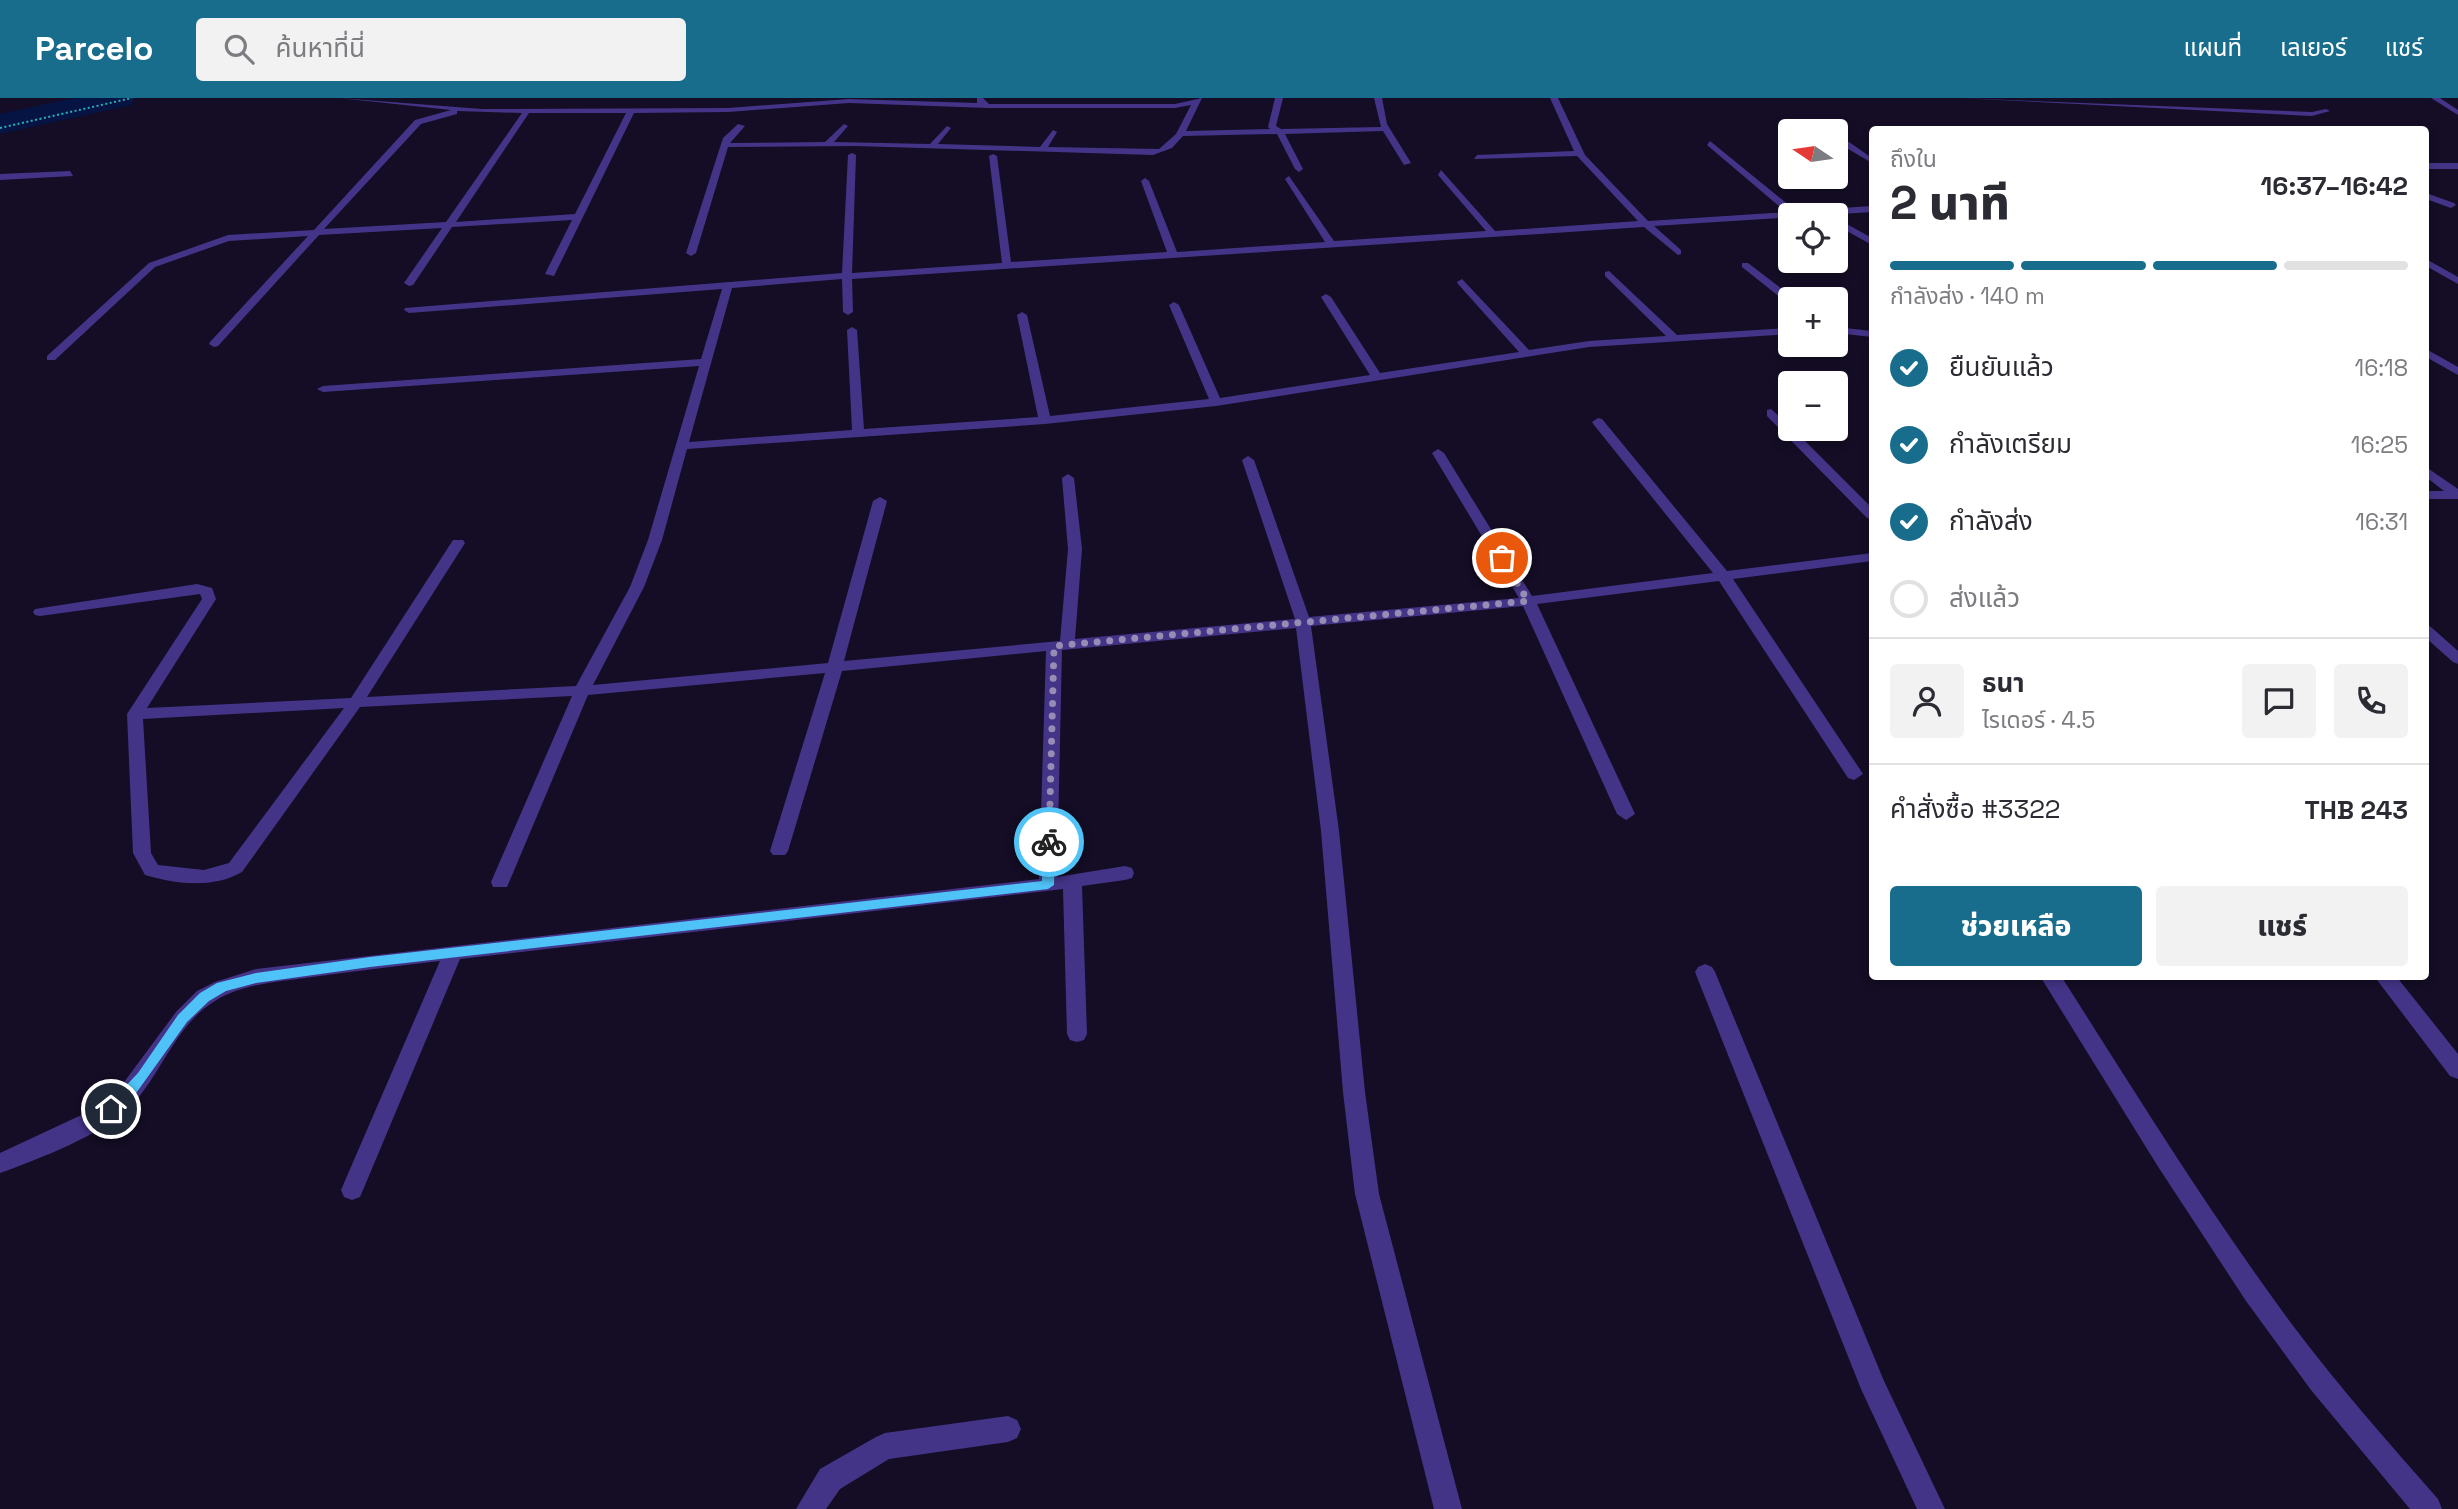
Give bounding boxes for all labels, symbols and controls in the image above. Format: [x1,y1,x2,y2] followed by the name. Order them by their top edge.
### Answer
[196,18,686,81] search box
[35,28,154,70] text: Parcelo
[220,30,258,68] icon: search
[276,31,365,65] text: ค้นหาที่นี่
[2184,32,2242,63] text: แผนที่
[2280,32,2347,63] text: เลเยอร์
[2385,32,2423,63] text: แชร์
[1778,119,1848,189] north arrow
[1778,119,1848,441] map controls
[1890,144,1937,174] text: ถึงใน
[2261,169,2408,203] text: 16:37–16:42
[1890,174,2010,232] text: 2 นาที
[1778,203,1848,273] button: locate
[1890,281,2045,311] text: กำลังส่ง · 140 m
[1778,287,1848,357] button: +
[1890,349,1928,387] icon: check
[1949,350,2054,384] text: ยืนยันแล้ว
[2355,353,2408,383] text: 16:18
[1778,371,1848,441] button: −
[1890,426,1928,464] icon: check
[1949,427,2072,461] text: กำลังเตรียม
[2351,430,2408,460] text: 16:25
[1890,503,1928,541] icon: check
[1949,504,2033,538] text: กำลังส่ง
[2355,507,2408,537] text: 16:31
[1472,528,1532,588] pin
[1483,539,1521,577] icon: bag
[1949,581,2020,615] text: ส่งแล้ว
[1890,664,1964,738] button: person
[2242,664,2316,738] button: chat
[2334,664,2408,738] button: phone
[1982,666,2025,700] text: ธนา
[1982,705,2095,735] text: ไรเดอร์ · 4.5
[1890,792,2061,826] text: คำสั่งซื้อ #3322
[2304,793,2408,827] text: THB 243
[1014,807,1084,877] courier
[1030,823,1068,861] icon: bike
[1890,886,2142,966] button: ช่วยเหลือ
[2156,886,2408,966] button: แชร์
[81,1079,141,1139] pin
[92,1090,130,1128] icon: home

